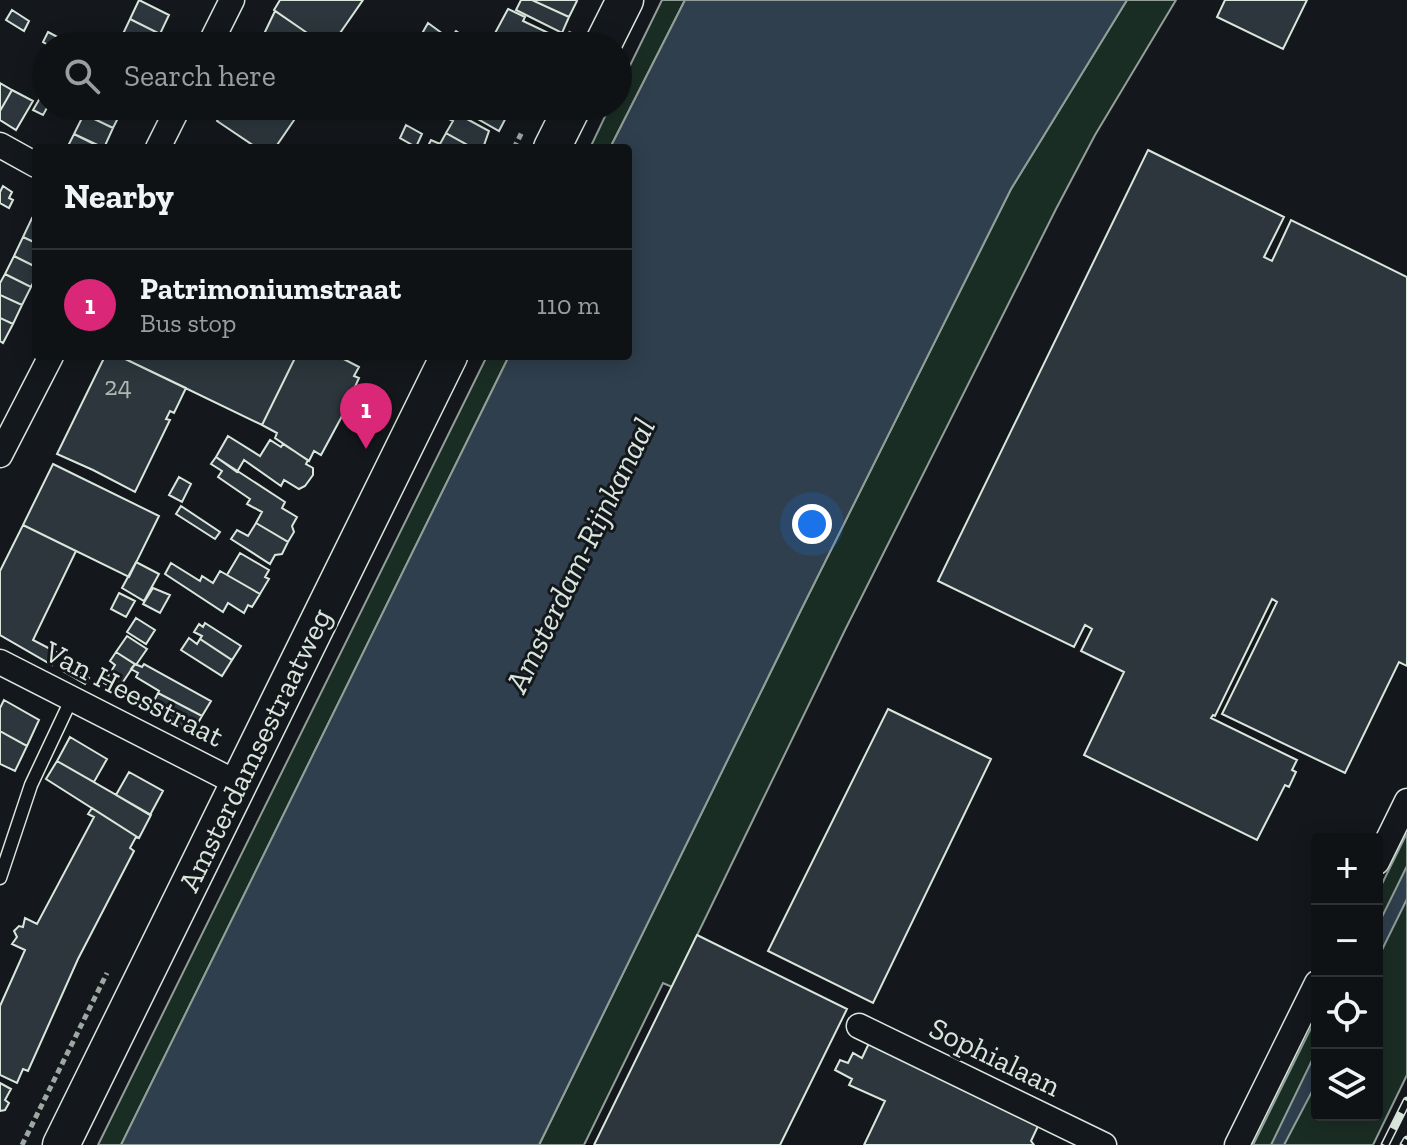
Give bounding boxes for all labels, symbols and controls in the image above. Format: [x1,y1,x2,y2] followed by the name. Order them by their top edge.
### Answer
[32,32,632,120] search box
[60,54,104,98] icon: search
[124,58,276,94] text: Search here
[64,176,174,217] text: Nearby
[140,271,401,307] text: Patrimoniumstraat
[85,289,95,321] text: 1
[537,289,600,321] text: 110 m
[140,307,236,339] text: Bus stop
[104,370,132,402] house number: 24
[340,383,392,449] pin: 1
[497,412,663,699] water label: Amsterdam-Rijnkanaal
[792,504,832,544] your location
[171,603,339,897] street label: Amsterdamsestraatweg
[37,633,230,755] street label: Van Heesstraat
[1311,833,1383,1121] map controls
[1311,833,1383,905] button: +
[1311,905,1383,977] button: −
[1311,977,1383,1049] button: locate
[923,1010,1067,1104] street label: Sophialaan
[1311,1049,1383,1121] button: layers

